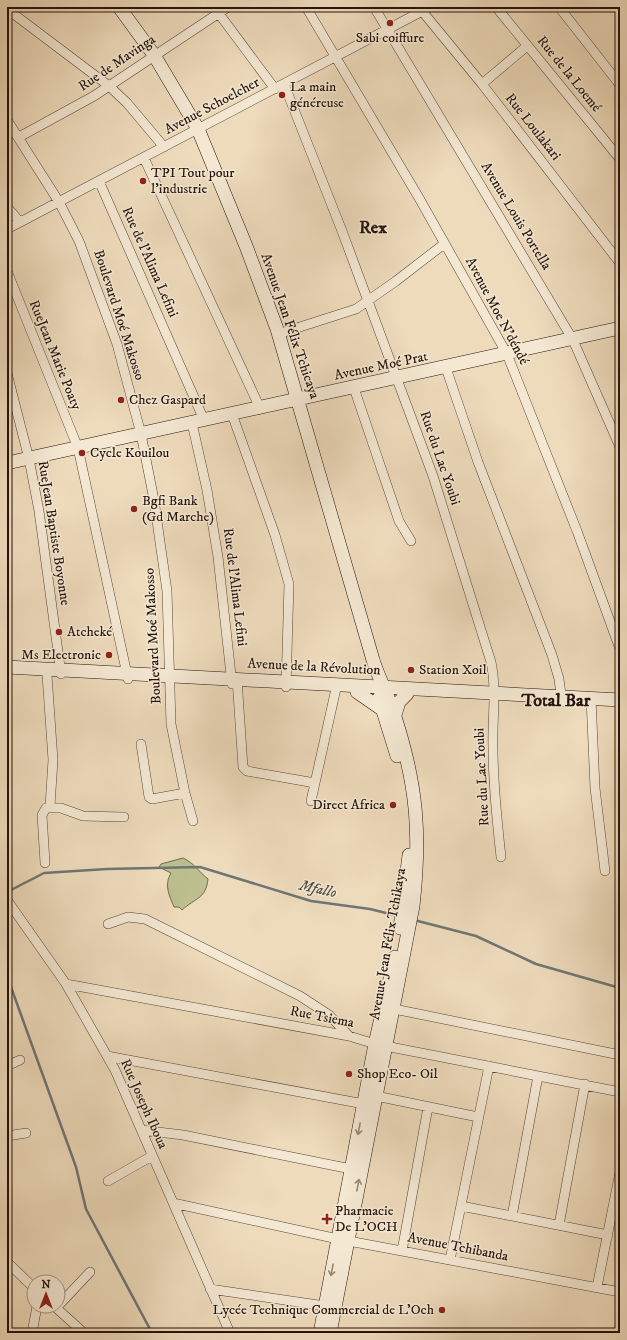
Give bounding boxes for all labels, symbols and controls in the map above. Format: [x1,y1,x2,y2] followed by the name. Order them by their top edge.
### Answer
[385,18,395,28] marker: Sabi coiffure
[356,29,424,47] place label: Sabi coiffure
[75,31,159,95] street label: Rue de Mavinga
[533,32,605,116] street label: Rue de la Loemé
[161,73,263,139] street label: Avenue Schoelcher
[290,78,344,112] place label: La main généreuse
[277,90,287,100] marker: La main généreuse
[501,90,565,165] street label: Rue Loulakari
[477,159,555,273] street label: Avenue Louis Portella
[151,164,235,198] place label: TPI Tout pour l'industrie
[138,176,148,186] marker: TPI Tout pour l'industrie
[118,204,183,320] street label: Rue de l'Alima Lefini
[359,217,387,239] district label: Rex
[89,247,149,383] street label: Boulevard Moé Makosso
[257,251,323,401] street label: Avenue Jean Félix Tchicaya
[461,254,533,368] street label: Avenue Moe N'déndé
[25,297,85,413] street label: RueJean Marie Poaty
[332,347,430,385] street label: Avenue Moé Prat
[129,391,206,409] place label: Chez Gaspard
[116,395,126,405] marker: Chez Gaspard
[415,409,465,508] street label: Rue du Lac Youbi
[90,444,170,462] place label: Cycle Kouilou
[77,448,87,458] marker: Cycle Kouilou
[34,459,74,607] street label: RueJean Baptiste Boyonne
[142,492,214,526] place label: Bgfi Bank (Gd Marche)
[129,504,139,514] marker: Bgfi Bank (Gd Marche)
[219,527,251,647] street label: Rue de l'Alima Lefini
[140,567,166,705] street label: Boulevard Moé Makosso
[67,623,112,641] place label: Atcheké
[54,627,64,637] marker: Atcheké
[21,646,101,664] place label: Ms Electronic
[104,650,114,660] marker: Ms Electronic
[247,655,382,680] street label: Avenue de la Révolution
[419,661,487,679] place label: Station Xoil
[406,665,416,675] marker: Station Xoil
[521,690,591,712] district label: Total Bar
[470,727,494,827] street label: Rue du Lac Youbi
[312,796,385,814] place label: Direct Africa
[388,800,398,810] marker: Direct Africa
[366,867,410,1021] street label: Avenue Jean Félix Tchikaya
[297,876,339,902] water label: Mfallo
[288,1002,356,1032] street label: Rue Tsiema
[116,1056,172,1152] street label: Rue Joseph Iboua
[357,1065,438,1083] place label: Shop Eco- Oil
[344,1069,354,1079] marker: Shop Eco- Oil
[354,1122,362,1135] one-way arrow
[355,1179,363,1192] one-way arrow
[335,1202,398,1236] place label: Pharmacie De L'OCH
[322,1214,332,1224] marker: Pharmacie De L'OCH
[406,1228,510,1266] street label: Avenue Tchibanda
[328,1264,336,1277] one-way arrow
[26,1274,66,1314] north arrow
[41,1278,51,1292] text: N
[213,1301,435,1319] place label: Lycée Technique Commercial de L'Och
[437,1305,447,1315] marker: Lycée Technique Commercial de L'Och

